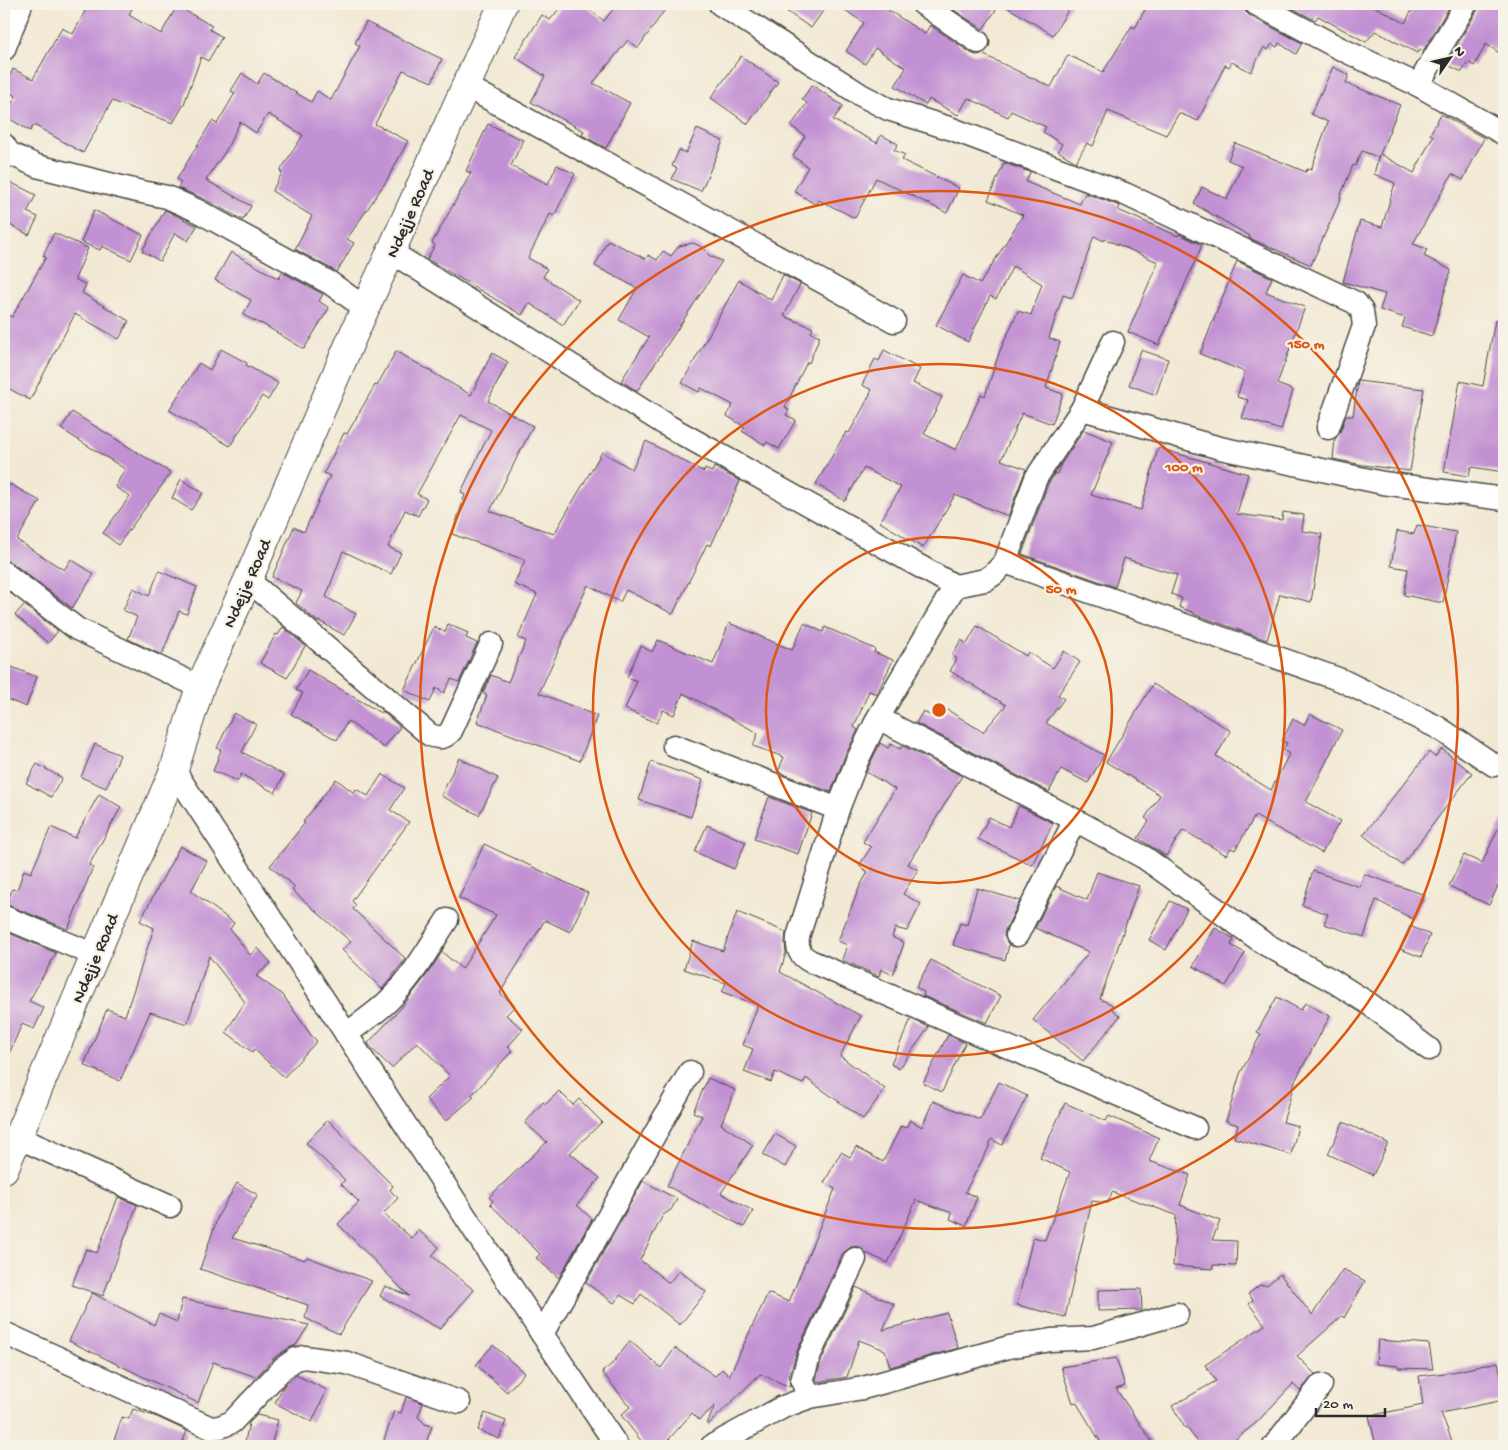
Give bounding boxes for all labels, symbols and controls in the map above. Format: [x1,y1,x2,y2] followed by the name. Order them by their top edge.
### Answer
[1426,32,1476,82] north arrow
[1449,44,1468,61] text: N
[382,165,441,262] street label: Ndejje Road
[1287,336,1325,354] text: 150 m
[1164,459,1203,477] text: 100 m
[219,535,278,632] street label: Ndejje Road
[1046,581,1077,599] text: 50 m
[930,701,948,719] centre of rings
[68,910,125,1007] street label: Ndejje Road
[1316,1385,1384,1417] scale bar
[1323,1396,1353,1414] text: 20 m

